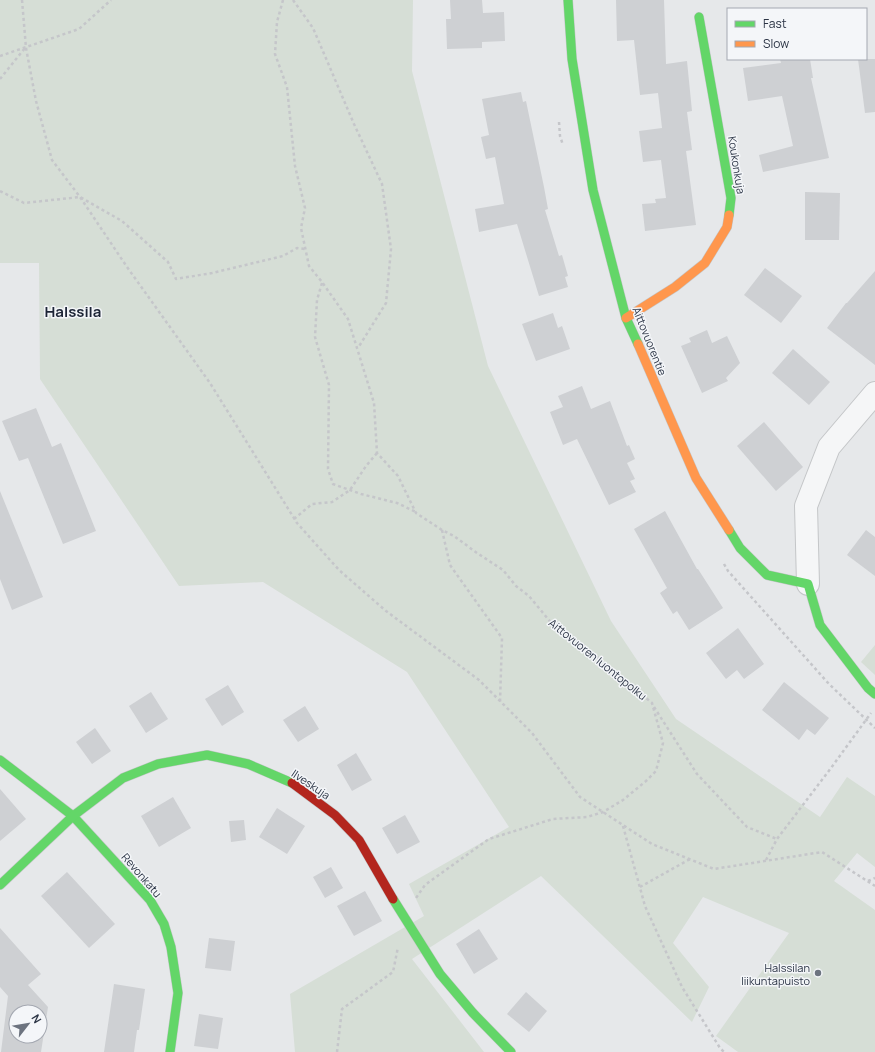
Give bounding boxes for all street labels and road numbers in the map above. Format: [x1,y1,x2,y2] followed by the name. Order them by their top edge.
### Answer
[725,135,749,195] street label: Koukonkuja
[629,305,671,378] street label: Aittovuorentie
[546,615,650,703] street label: Aittovuoren luontopolku
[289,766,333,802] street label: Ilveskuja
[119,850,165,900] street label: Revonkatu

